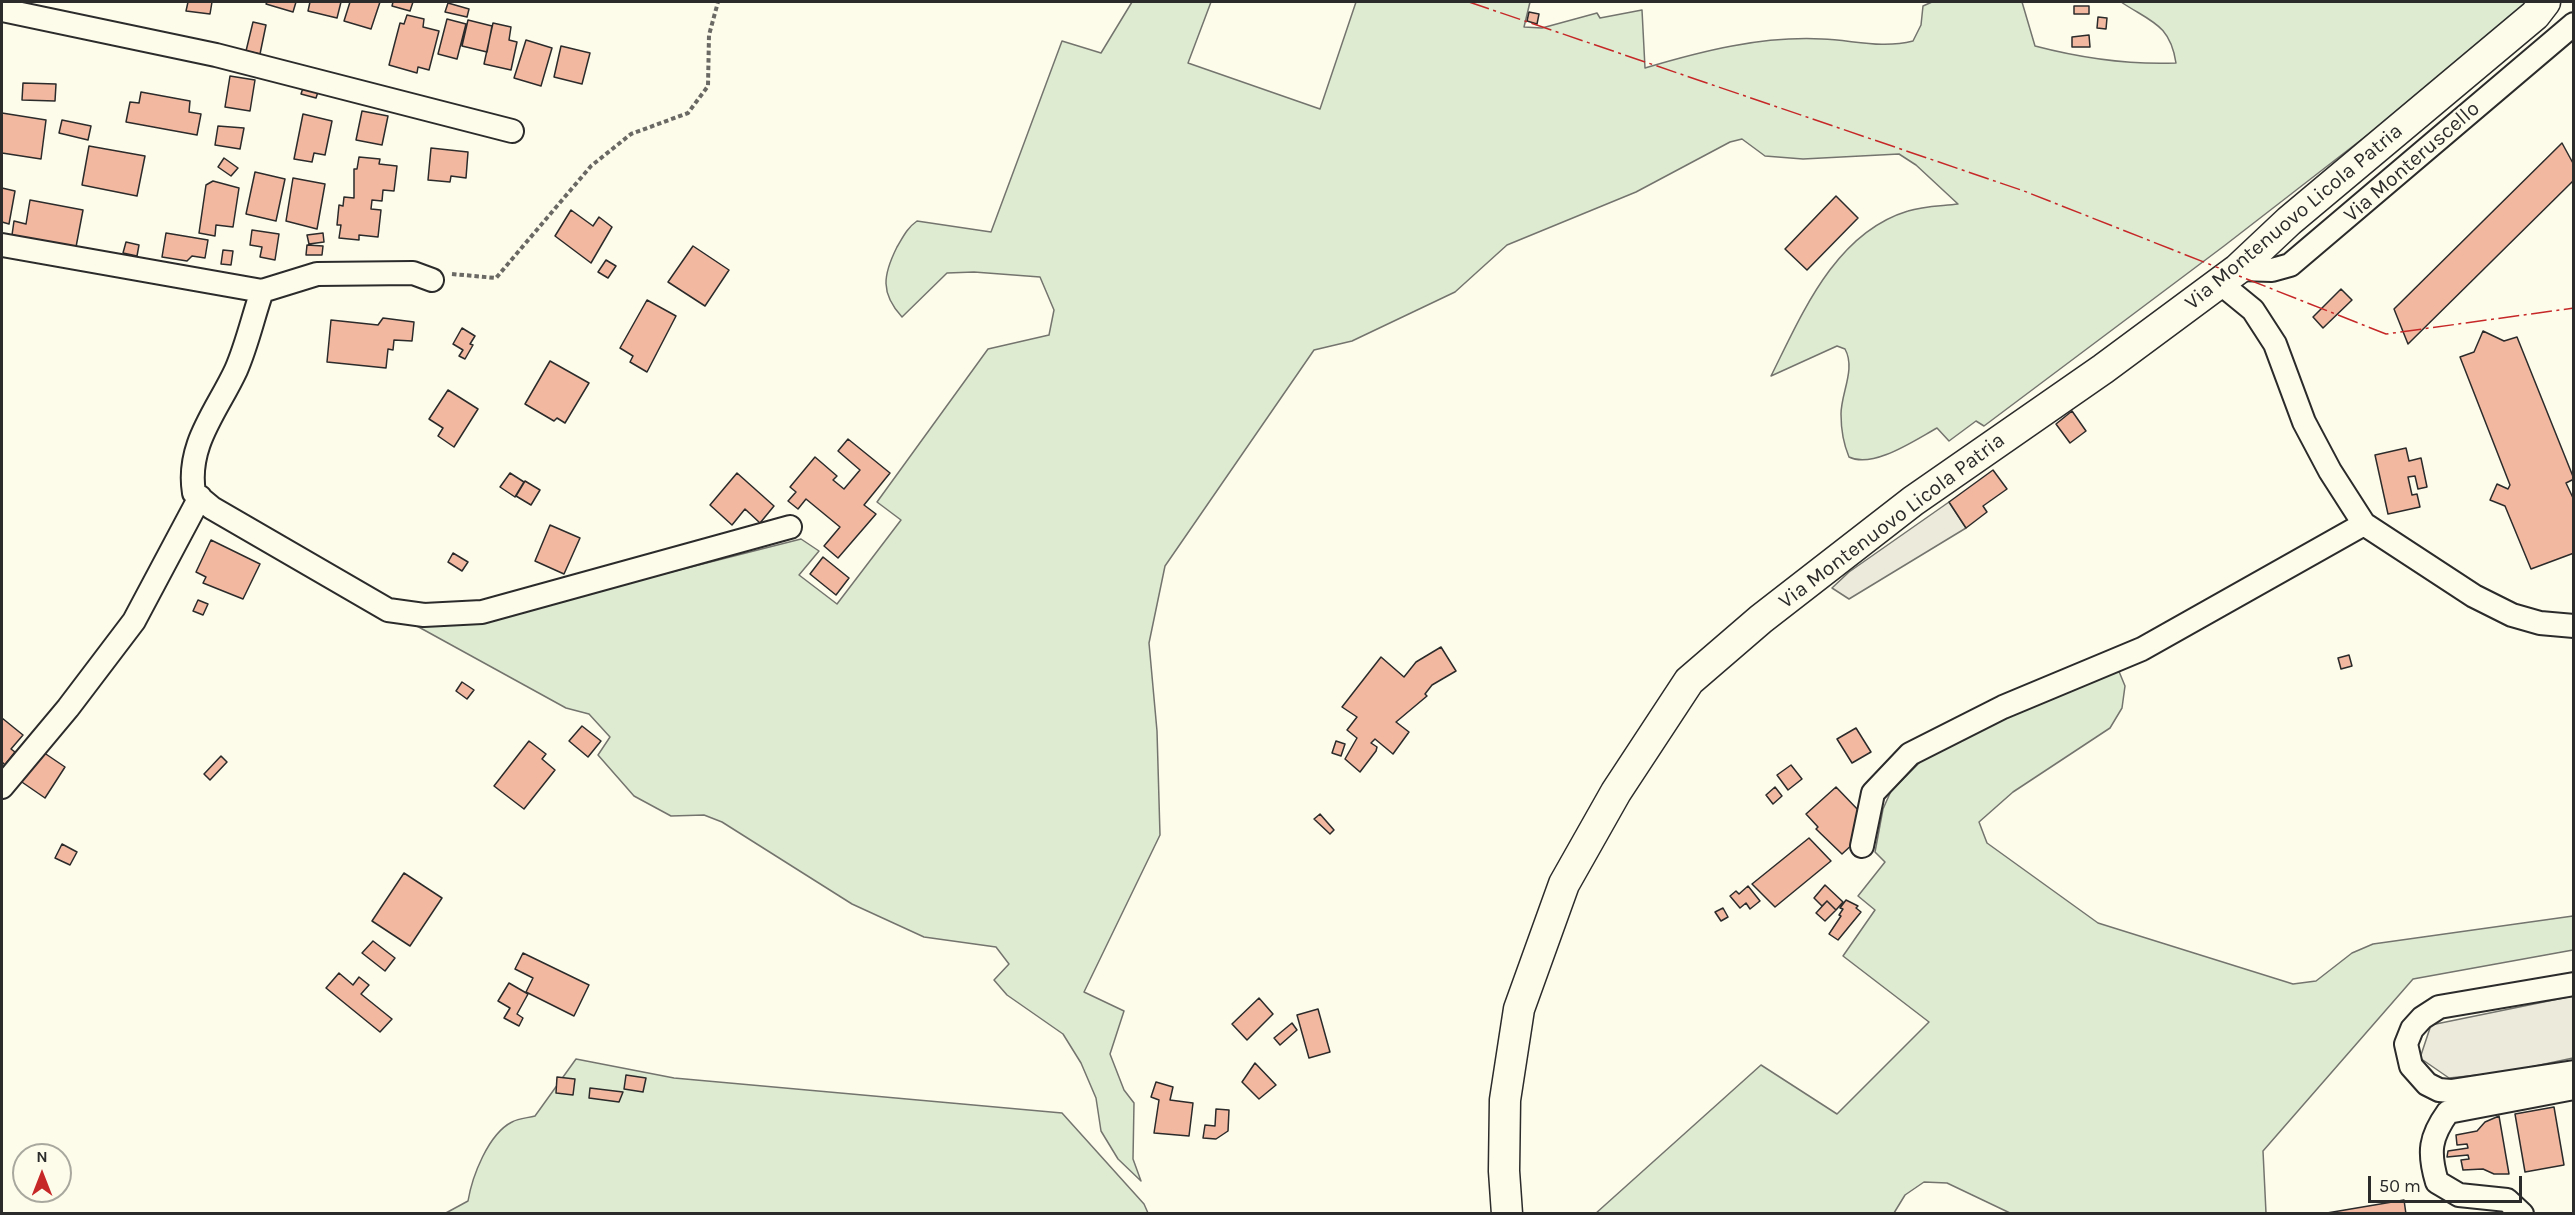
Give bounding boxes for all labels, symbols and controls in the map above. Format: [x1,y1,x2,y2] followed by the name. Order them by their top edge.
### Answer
[2339,96,2485,228] street label: Via Monteruscello
[2180,119,2408,315] street label: Via Montenuovo Licola Patria
[1774,428,2010,614] street label: Via Montenuovo Licola Patria
[12,1143,72,1203] north arrow
[36,1147,48,1166] text: N
[2371,1164,2526,1202] scale bar
[2379,1175,2421,1197] text: 50 m

